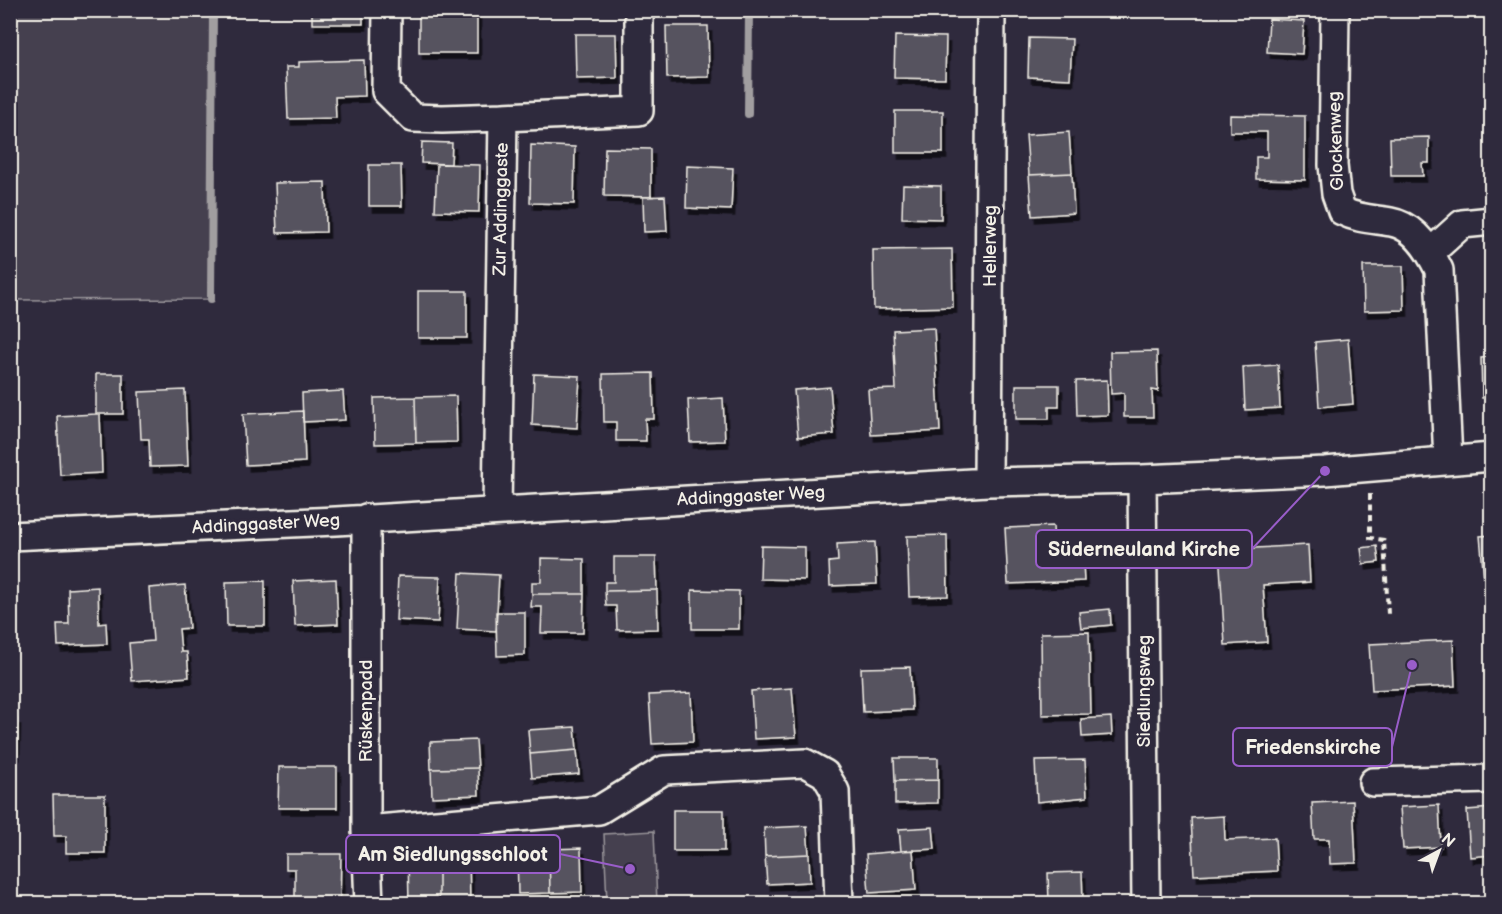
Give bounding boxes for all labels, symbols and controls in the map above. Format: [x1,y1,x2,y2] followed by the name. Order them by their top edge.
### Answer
[1324,91,1348,191] street label: Glockenweg
[489,142,513,277] street label: Zur Addinggaste
[980,205,1001,287] street label: Hellerweg
[676,482,826,510] street label: Addinggaster Weg
[191,510,341,538] street label: Addinggaster Weg
[1036,530,1252,568] callout: Süderneuland Kirche
[1048,538,1240,562] text: Süderneuland Kirche
[1134,635,1155,747] street label: Siedlungsweg
[356,660,377,762] street label: Rüskenpadd
[1233,728,1392,766] callout: Friedenskirche
[1245,736,1381,760] text: Friedenskirche
[1409,821,1469,881] north arrow
[1437,830,1459,852] text: N
[346,835,560,873] callout: Am Siedlungsschloot
[357,843,548,867] text: Am Siedlungsschloot

